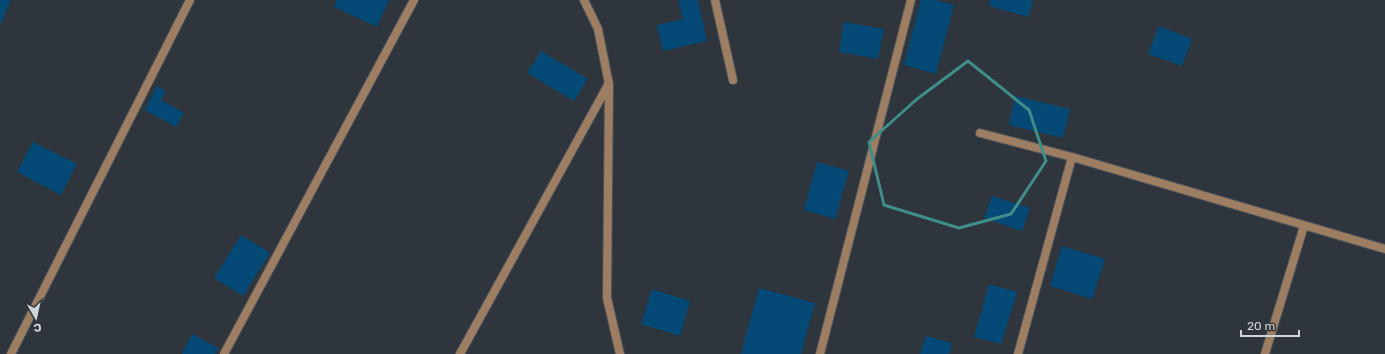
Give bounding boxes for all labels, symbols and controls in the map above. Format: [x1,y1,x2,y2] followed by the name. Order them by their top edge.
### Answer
[16,298,56,338] north arrow
[1241,312,1299,338] scale bar
[1247,319,1275,333] text: 20 m
[32,320,42,334] text: С

